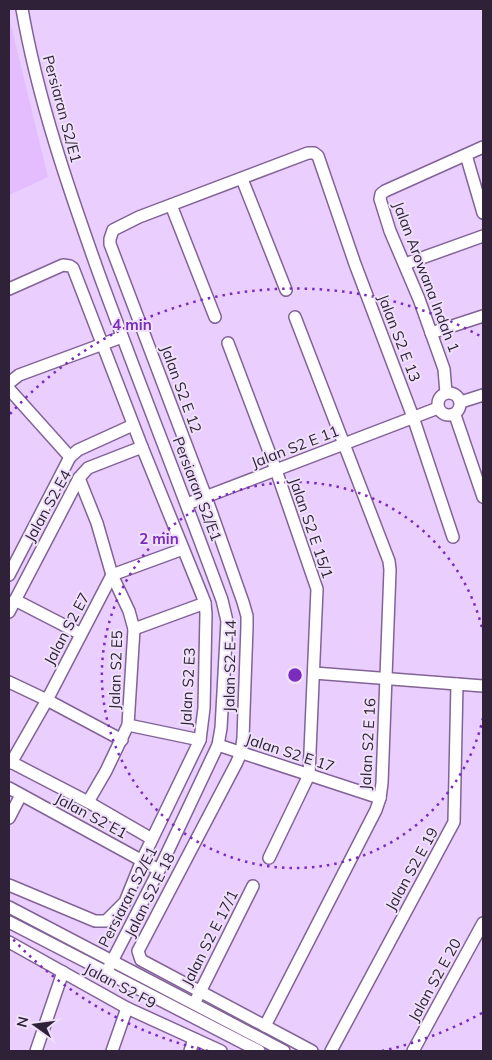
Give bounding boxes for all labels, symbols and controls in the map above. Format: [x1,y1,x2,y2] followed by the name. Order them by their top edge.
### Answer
[39,53,86,165] street label: Persiaran S2/E1
[389,199,464,355] street label: Jalan Arowana Indah 1
[374,291,425,384] street label: Jalan S2 E 13
[112,315,152,334] text: 4 min
[157,342,206,435] street label: Jalan S2 E 12
[248,421,341,472] street label: Jalan S2 E 11
[169,434,226,544] street label: Persiaran S2/E1
[20,466,75,545] street label: Jalan S2 E4
[285,475,338,581] street label: Jalan S2 E 15/1
[139,529,179,548] text: 2 min
[40,589,94,668] street label: Jalan S2 E7
[219,620,240,712] street label: Jalan S2 E 14
[105,630,126,710] street label: Jalan S2 E5
[176,647,199,727] street label: Jalan S2 E3
[286,666,304,684] centre of rings
[356,697,379,791] street label: Jalan S2 E 16
[243,729,337,776] street label: Jalan S2 E 17
[52,789,131,843] street label: Jalan S2 E1
[381,824,442,914] street label: Jalan S2 E 19
[94,843,161,950] street label: Persiaran S2/E1
[120,849,179,940] street label: Jalan S2 E 18
[177,886,242,989] street label: Jalan S2 E 17/1
[404,935,465,1025] street label: Jalan S2 E 20
[81,959,160,1012] street label: Jalan S2 F9
[10,1000,60,1050] north arrow
[12,1015,32,1029] text: N

